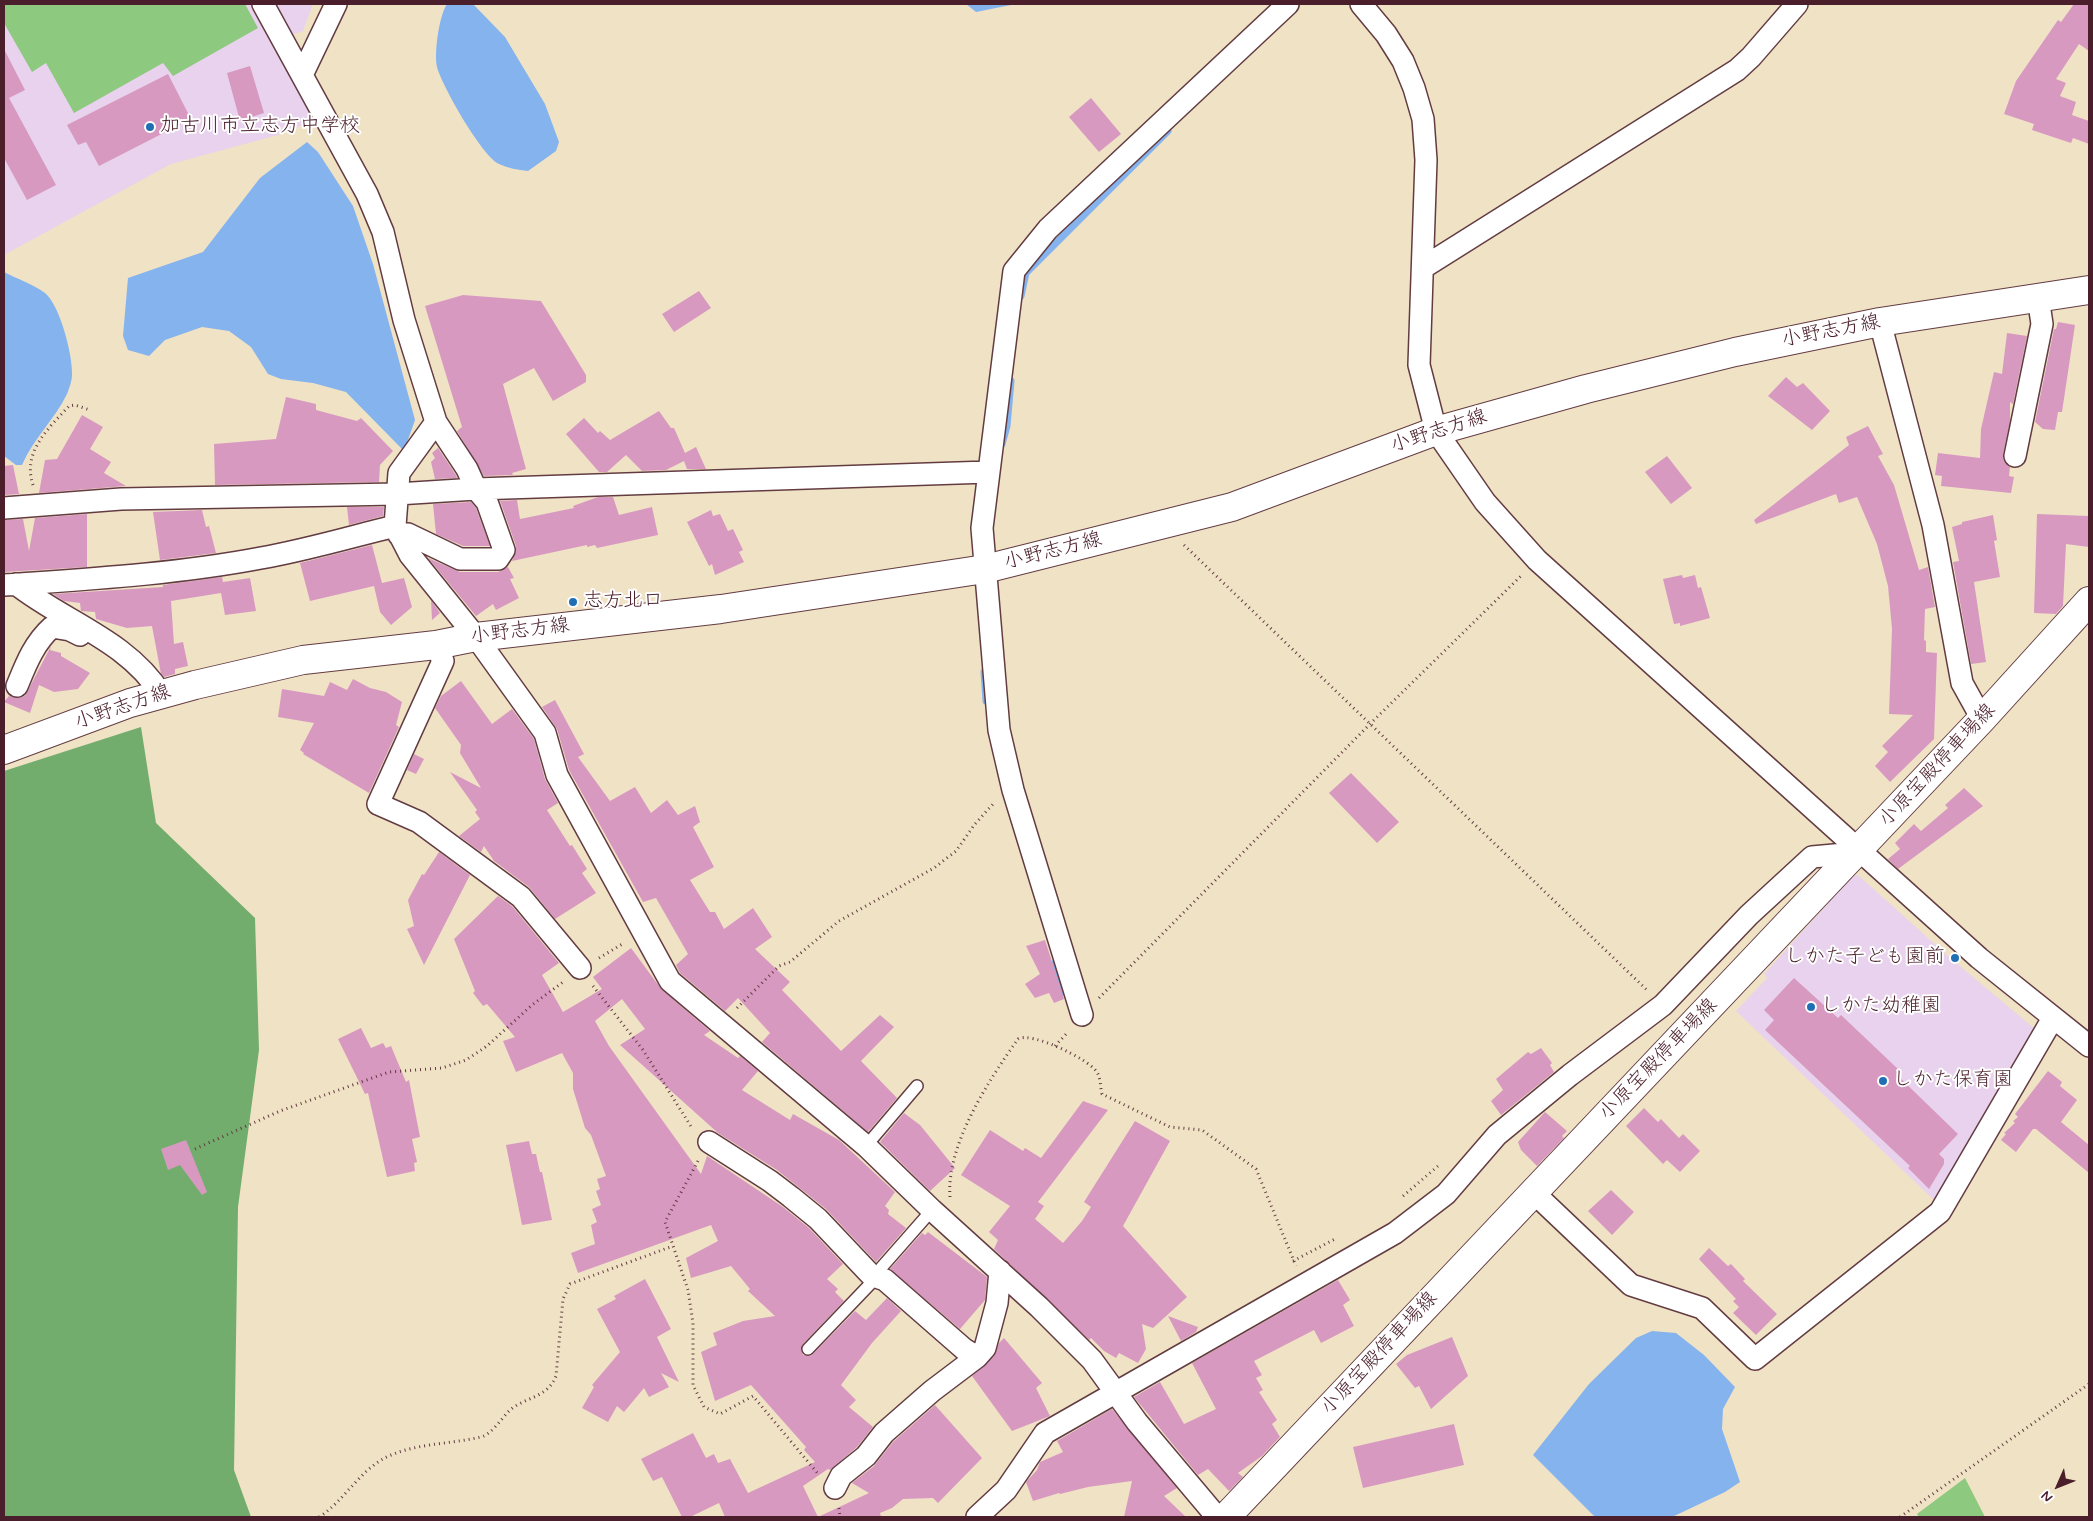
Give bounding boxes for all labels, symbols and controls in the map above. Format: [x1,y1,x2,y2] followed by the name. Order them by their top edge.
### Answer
[160,115,360,139] place label: 加古川市立志方中学校
[144,121,156,133] marker: 加古川市立志方中学校
[1780,311,1882,353] street label: 小野志方線
[1388,405,1490,459] street label: 小野志方線
[1002,528,1104,576] street label: 小野志方線
[583,590,663,614] place label: 志方北口
[567,596,579,608] marker: 志方北口
[469,614,571,650] street label: 小野志方線
[72,680,174,736] street label: 小野志方線
[1875,699,2001,833] street label: 小原宝殿停車場線
[1785,946,1945,970] place label: しかた子ども園前
[1949,952,1961,964] marker: しかた子ども園前
[1595,994,1723,1126] street label: 小原宝殿停車場線
[1821,995,1941,1019] place label: しかた幼稚園
[1805,1001,1817,1013] marker: しかた幼稚園
[1893,1069,2013,1093] place label: しかた保育園
[1877,1075,1889,1087] marker: しかた保育園
[1317,1287,1443,1421] street label: 小原宝殿停車場線
[2033,1461,2083,1511] north arrow
[2038,1487,2057,1506] text: N

